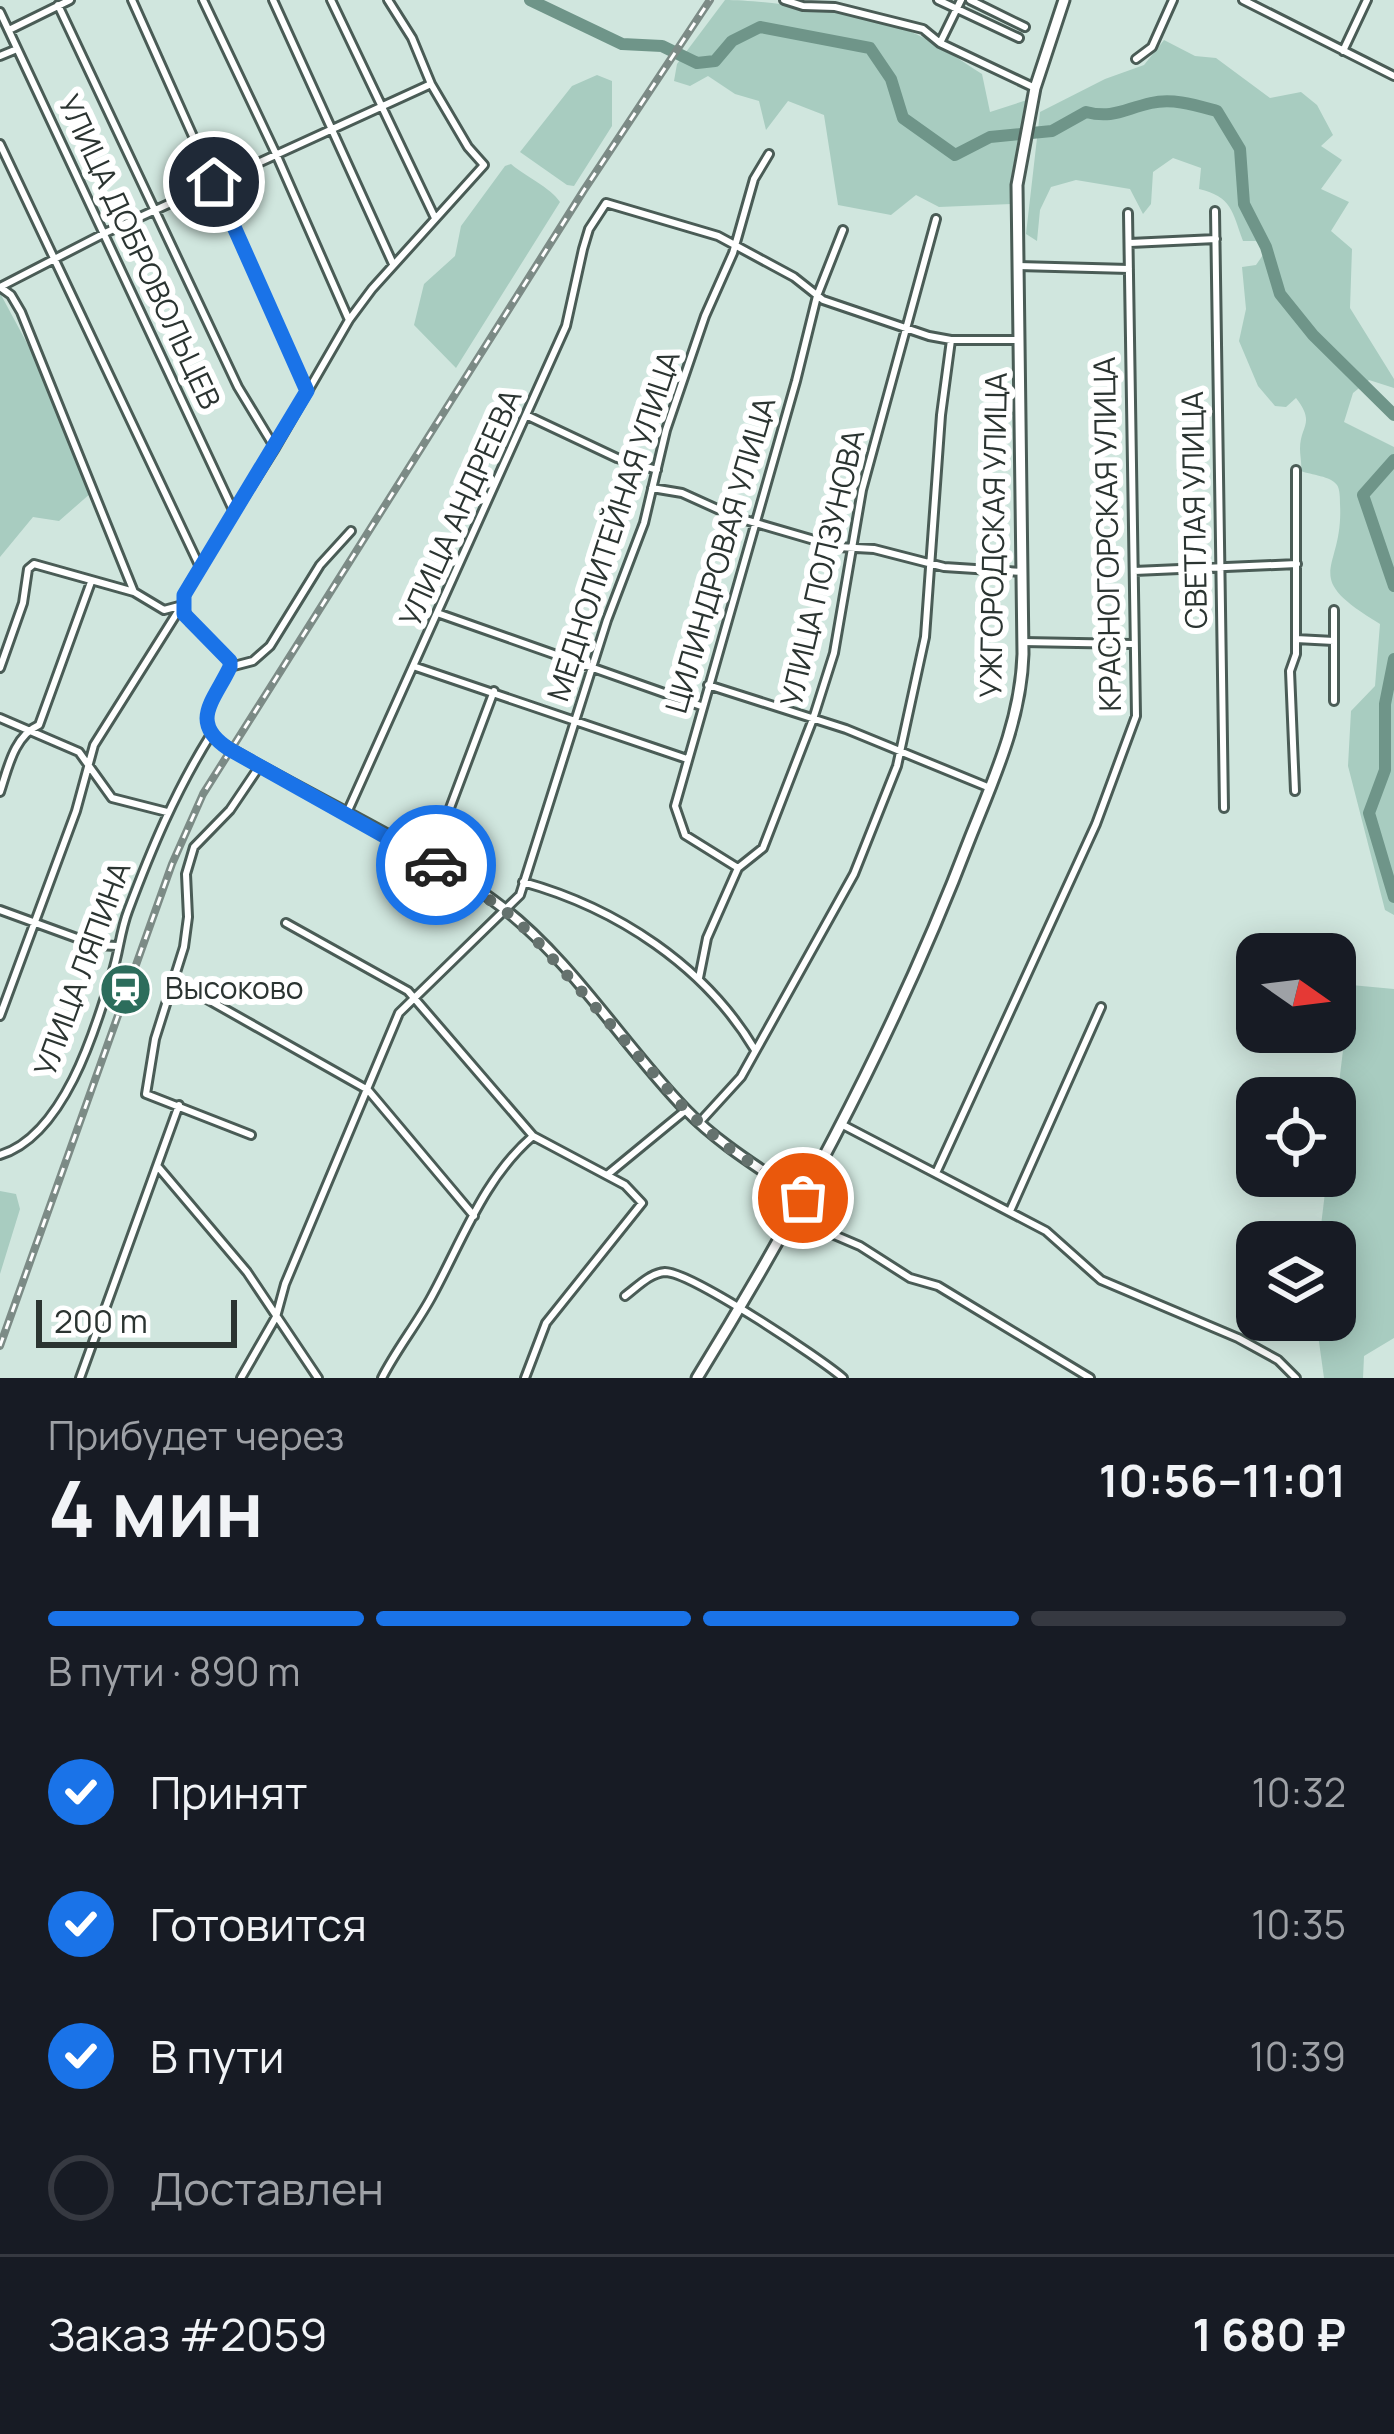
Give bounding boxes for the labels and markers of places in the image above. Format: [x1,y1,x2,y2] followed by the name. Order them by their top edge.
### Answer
[163,131,265,233] pin
[98,961,154,1017] station icon: Высоково
[165,967,304,1008] place label: Высоково
[752,1147,854,1249] pin

